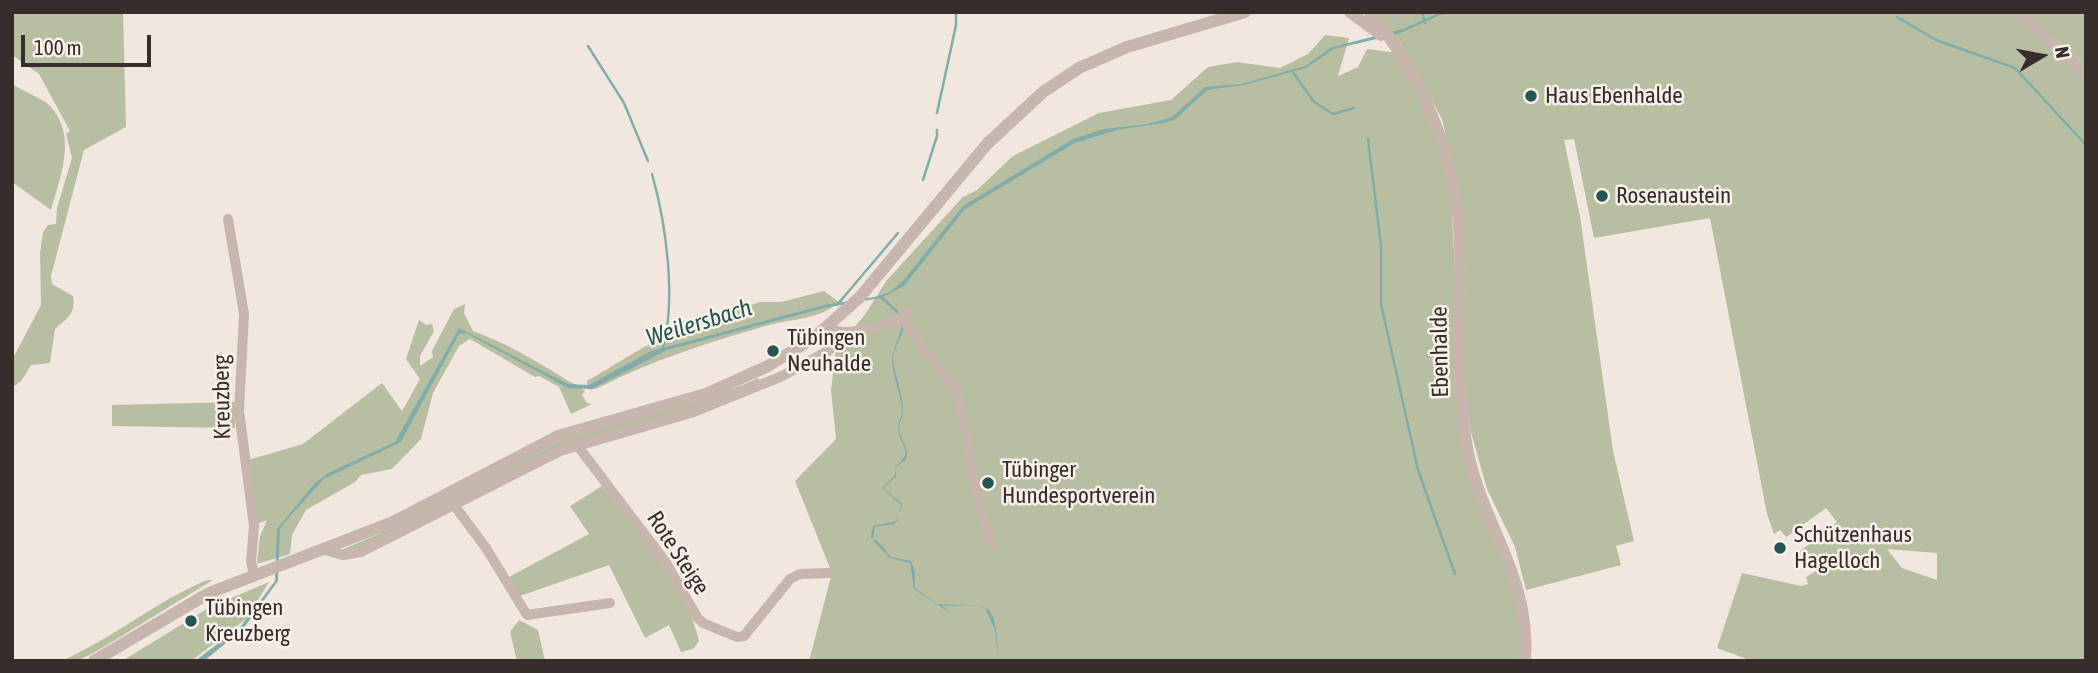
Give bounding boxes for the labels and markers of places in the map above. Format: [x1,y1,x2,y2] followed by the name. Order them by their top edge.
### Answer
[1545,82,1683,110] place label: Haus Ebenhalde
[1523,88,1539,104] marker: Haus Ebenhalde
[1616,182,1731,210] place label: Rosenaustein
[1594,188,1610,204] marker: Rosenaustein
[787,324,871,378] place label: Tübingen Neuhalde
[765,343,781,359] marker: Tübingen Neuhalde
[1002,456,1155,510] place label: Tübinger Hundesportverein
[980,475,996,491] marker: Tübinger Hundesportverein
[1794,521,1912,575] place label: Schützenhaus Hagelloch
[1772,540,1788,556] marker: Schützenhaus Hagelloch
[205,594,290,648] place label: Tübingen Kreuzberg
[183,613,199,629] marker: Tübingen Kreuzberg

